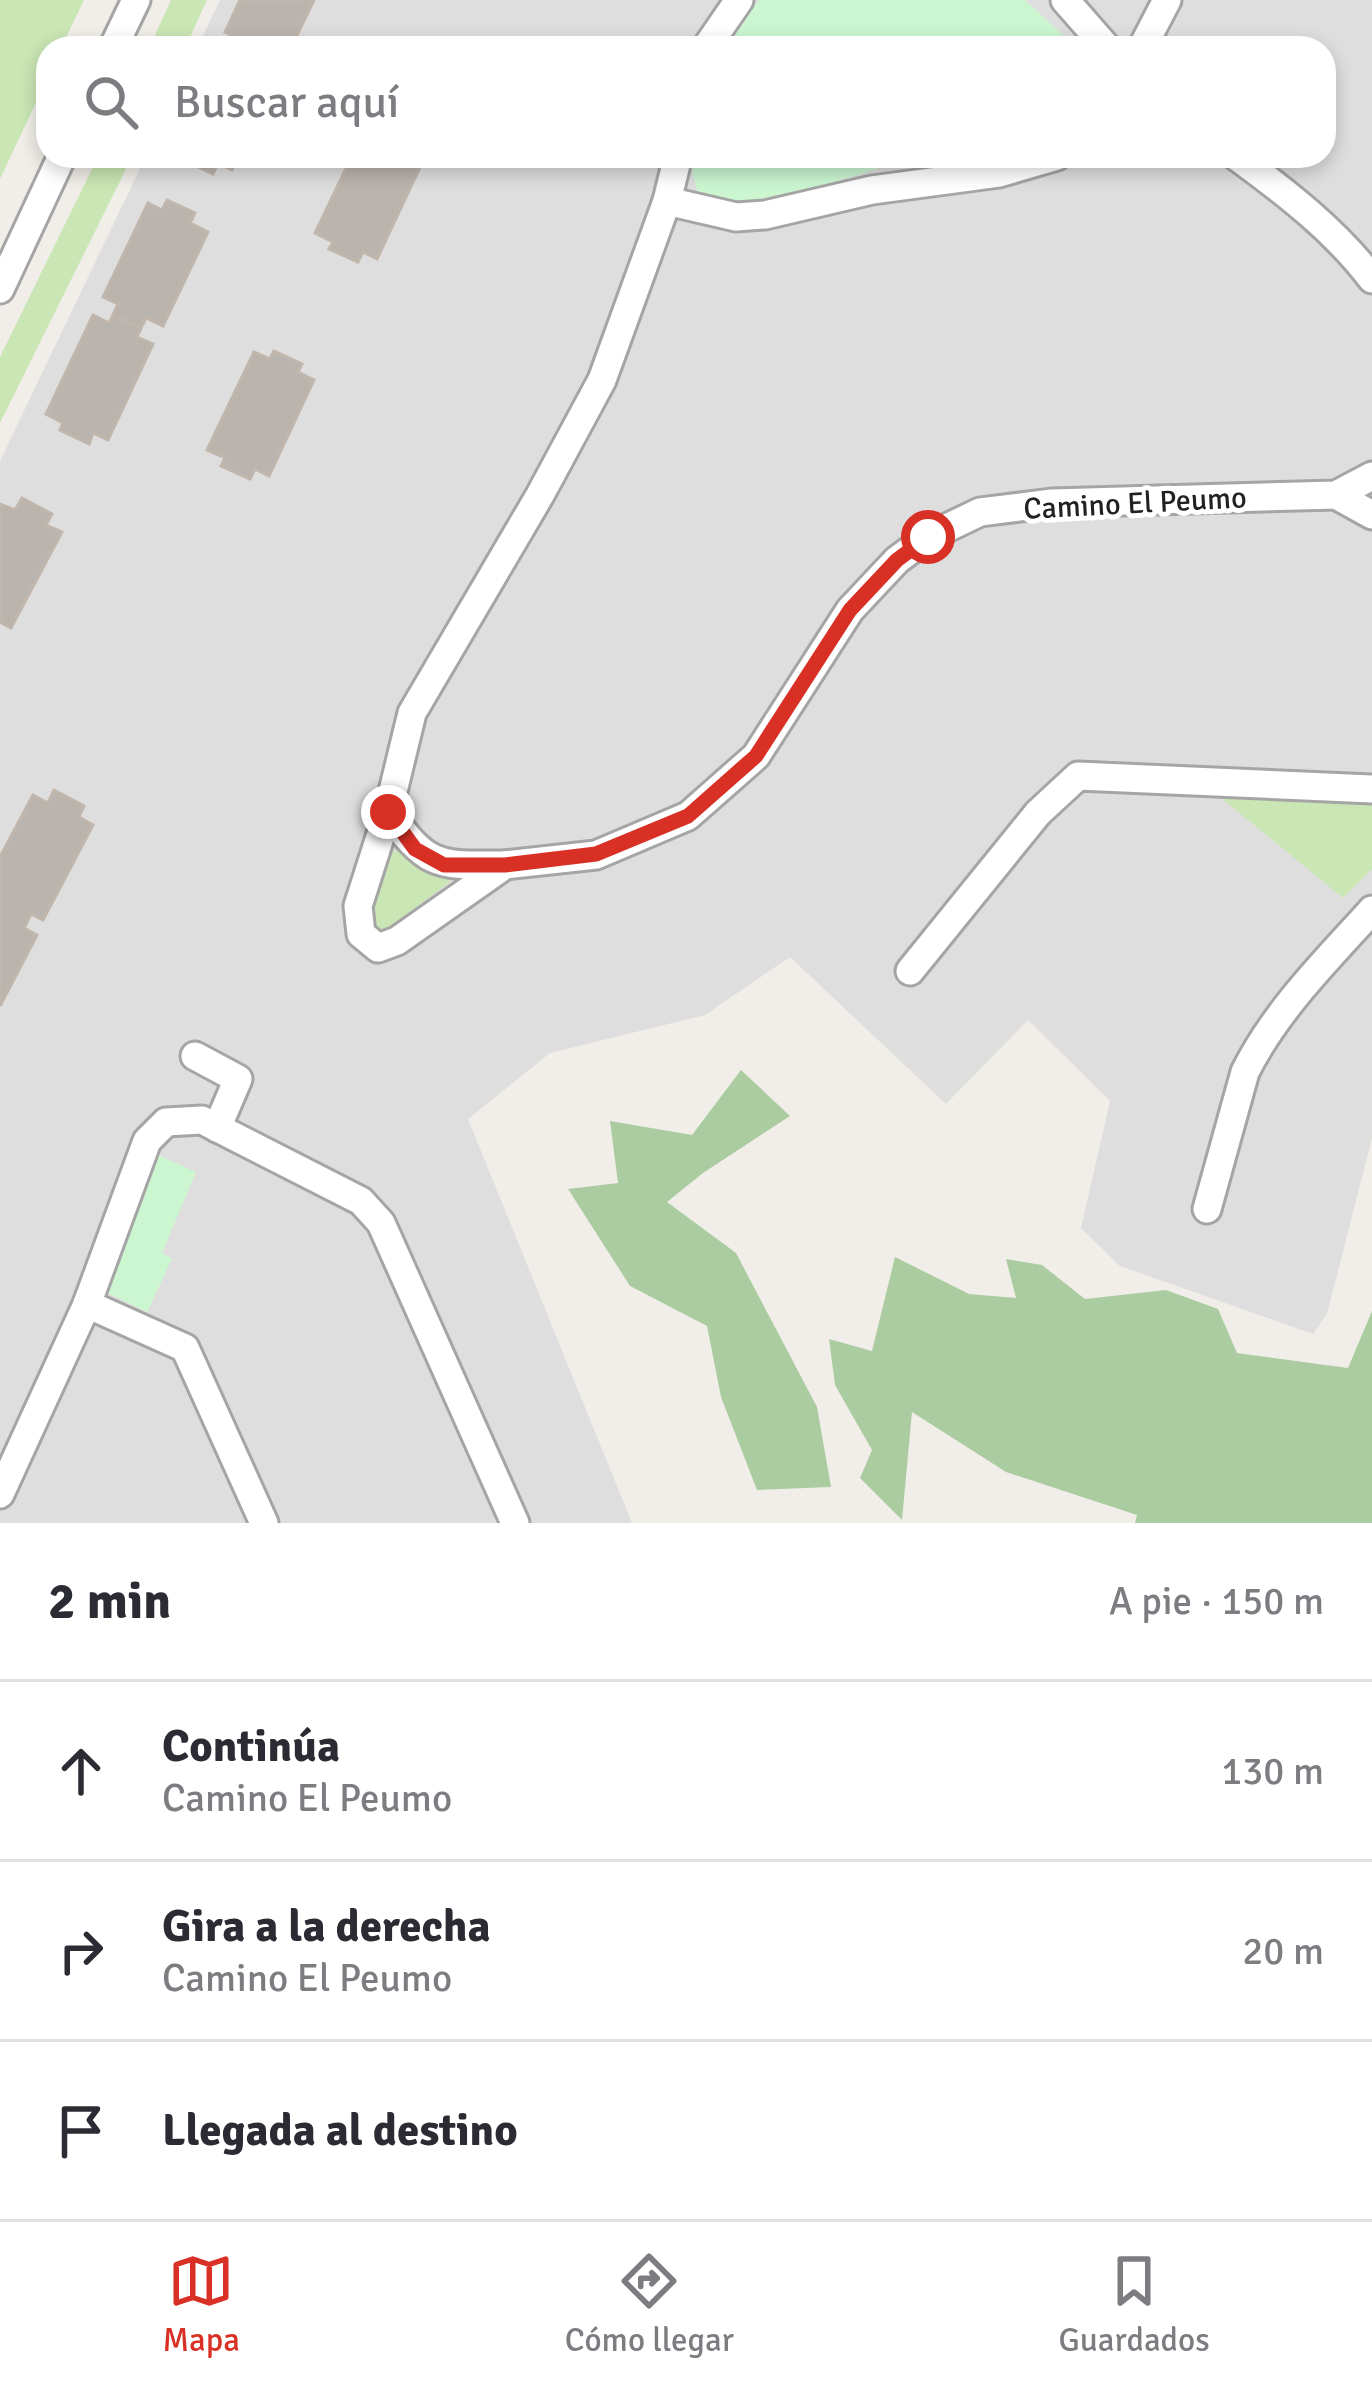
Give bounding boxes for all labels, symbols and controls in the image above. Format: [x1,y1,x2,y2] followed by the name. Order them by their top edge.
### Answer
[36,36,1336,168] search box
[78,69,144,135] icon: search
[174,75,399,130] text: Buscar aquí
[1023,479,1247,528] street label: Camino El Peumo
[901,510,955,564] route start
[361,785,415,839] route end
[48,1570,171,1633] text: 2 min
[1109,1577,1324,1625] text: A pie · 150 m
[162,1719,340,1774] text: Continúa
[48,1738,114,1804] icon: ahead
[1221,1747,1324,1795] text: 130 m
[162,1774,452,1822] text: Camino El Peumo
[162,1899,490,1954] text: Gira a la derecha
[48,1918,114,1984] icon: right
[1242,1927,1324,1975] text: 20 m
[162,1954,452,2002] text: Camino El Peumo
[48,2098,114,2164] icon: arrive
[162,2103,518,2158] text: Llegada al destino
[162,2248,240,2361] tab: Mapa
[565,2248,734,2361] tab: Cómo llegar
[1059,2248,1210,2361] tab: Guardados

